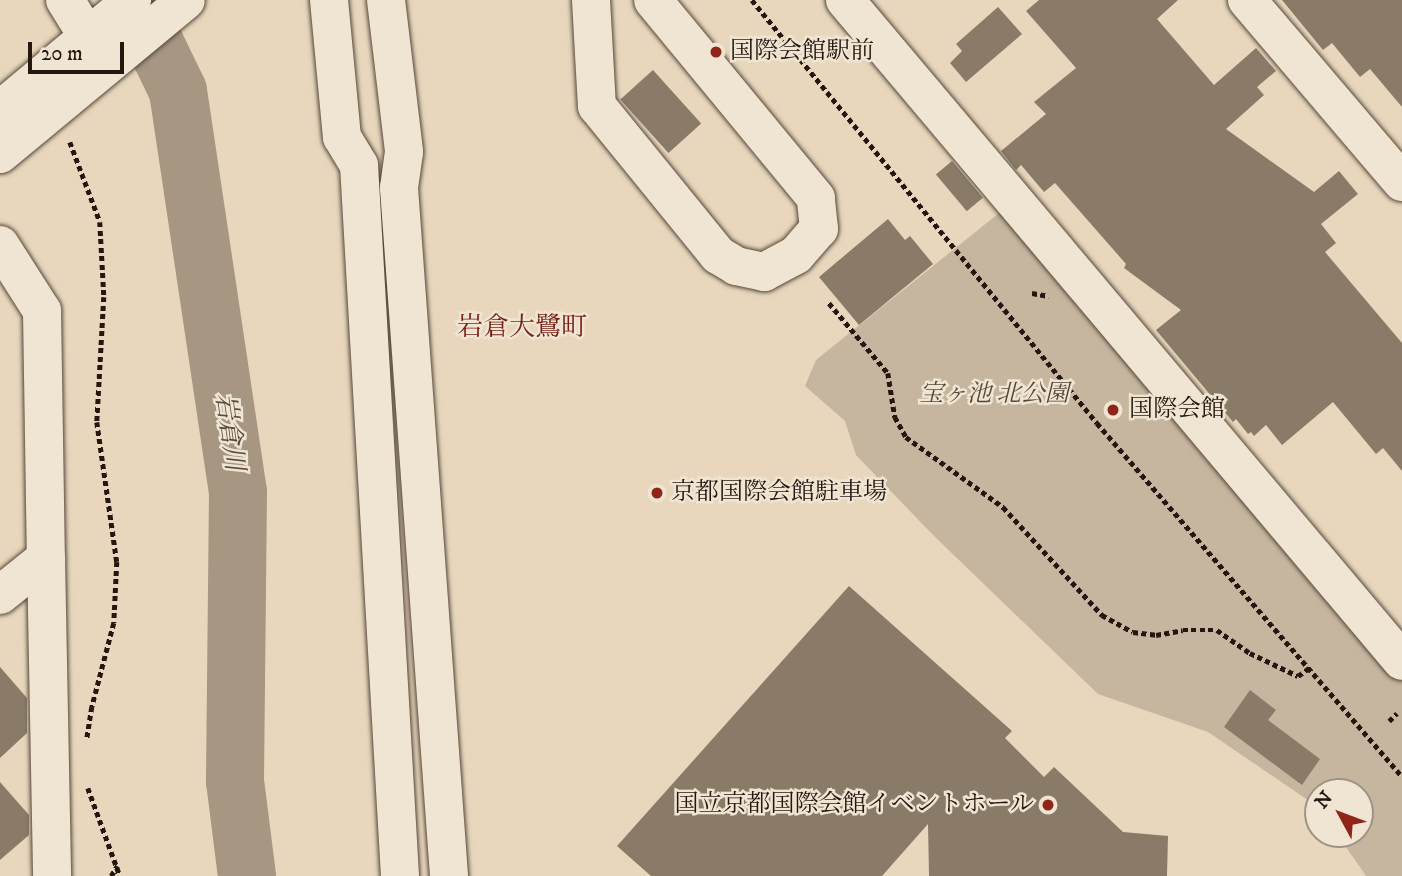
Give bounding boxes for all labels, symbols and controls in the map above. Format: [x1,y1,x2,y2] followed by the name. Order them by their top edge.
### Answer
[32,28,128,72] scale bar
[730,38,874,66] place label: 国際会館駅前
[41,41,83,67] text: 20 m
[708,44,724,60] marker: 国際会館駅前
[457,312,587,344] district label: 岩倉大鷺町
[919,381,1069,409] park label: 宝ヶ池 北公園
[208,391,250,473] water label: 岩倉川
[1129,396,1225,424] place label: 国際会館
[1103,400,1123,420] marker: 国際会館
[671,479,887,507] place label: 京都国際会館駐車場
[649,485,665,501] marker: 京都国際会館駐車場
[1304,778,1374,848] north arrow
[1310,787,1338,814] text: N
[674,791,1034,819] place label: 国立京都国際会館イベントホール
[1040,797,1056,813] marker: 国立京都国際会館イベントホール

